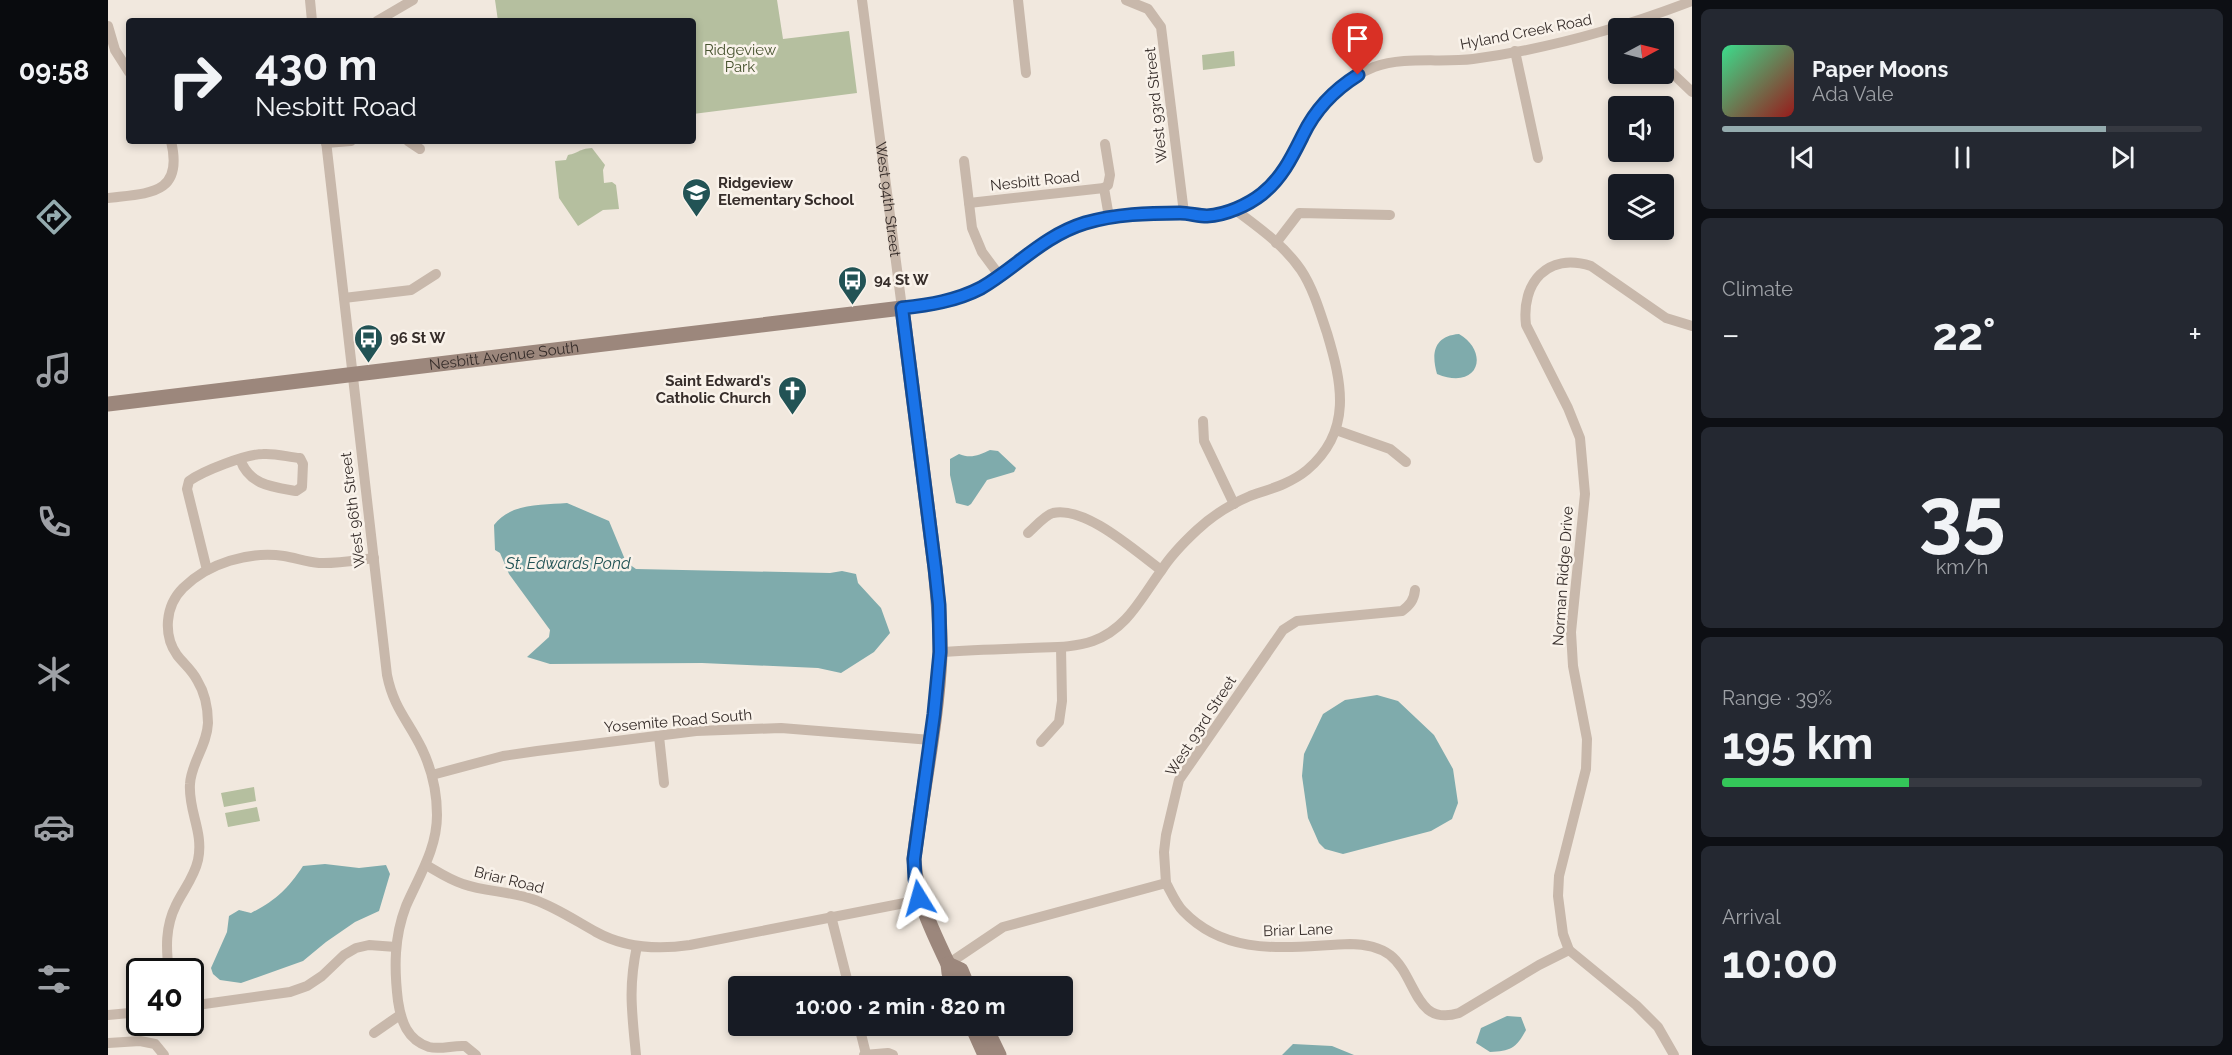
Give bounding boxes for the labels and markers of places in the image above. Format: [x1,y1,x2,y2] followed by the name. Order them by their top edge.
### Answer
[1332,13,1383,75] pin
[718,174,854,209] place label: Ridgeview Elementary School
[681,176,713,218] school or university icon: Ridgeview Elementary School
[837,264,869,306] bus stop icon: 94 St W
[874,271,929,289] place label: 94 St W
[353,322,385,364] bus stop icon: 96 St W
[390,329,445,347] place label: 96 St W
[656,372,771,407] place label: Saint Edward's Catholic Church
[776,374,808,416] church icon: Saint Edward's Catholic Church

